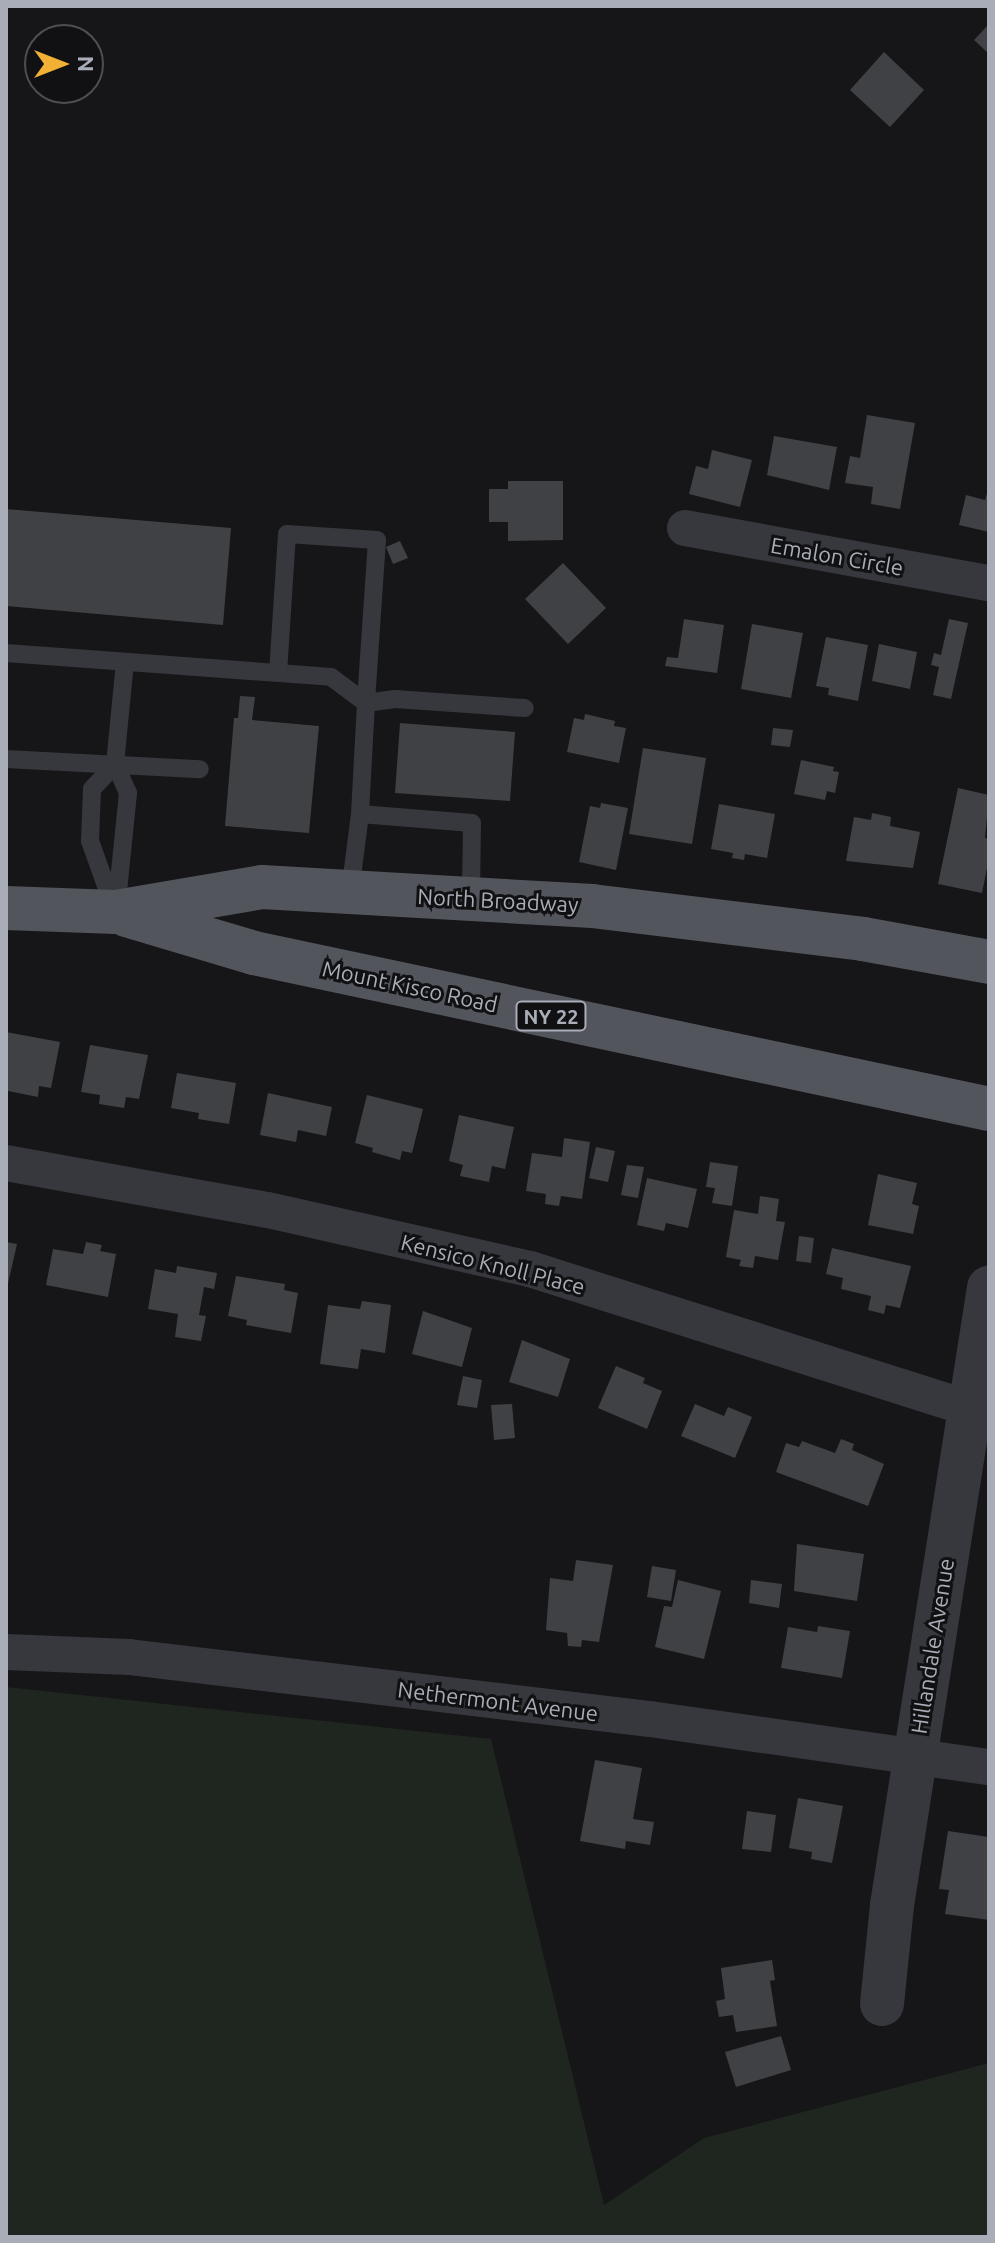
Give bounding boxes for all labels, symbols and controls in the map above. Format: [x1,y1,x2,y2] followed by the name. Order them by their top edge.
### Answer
[24,24,104,104] north arrow
[74,56,99,72] text: N
[769,531,905,581] street label: Emalon Circle
[417,883,579,917] street label: North Broadway
[320,955,500,1017] street label: Mount Kisco Road
[515,1000,587,1032] road number: NY 22
[398,1228,588,1300] street label: Kensico Knoll Place
[905,1556,959,1736] street label: Hillandale Avenue
[396,1676,600,1726] street label: Nethermont Avenue

